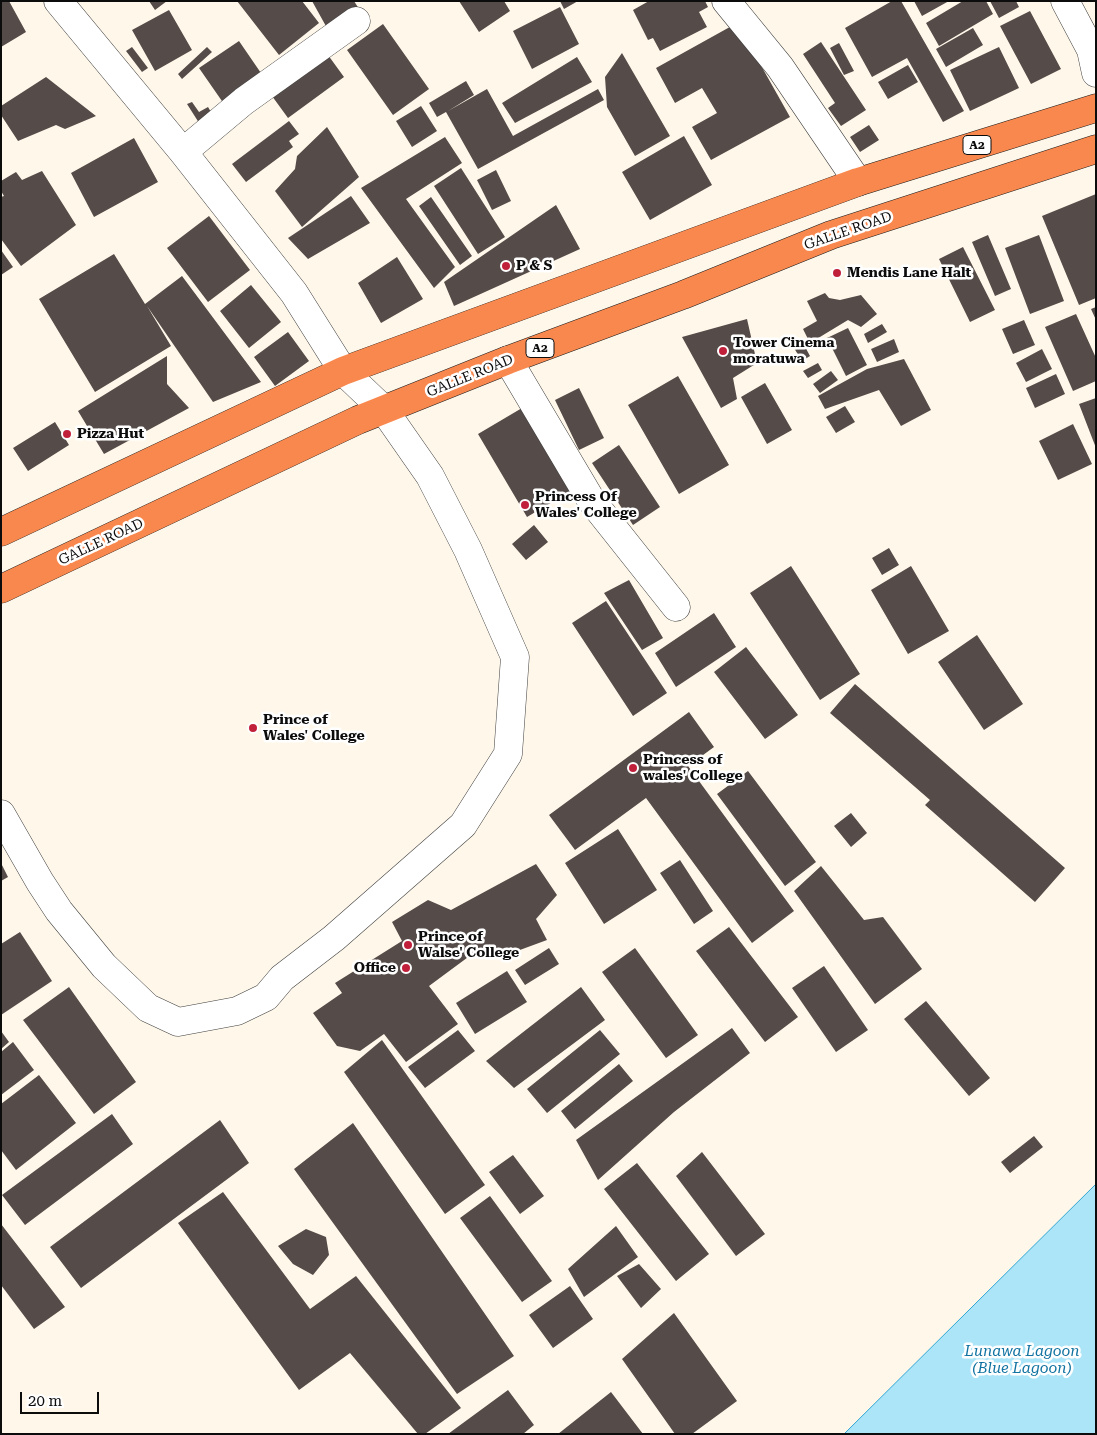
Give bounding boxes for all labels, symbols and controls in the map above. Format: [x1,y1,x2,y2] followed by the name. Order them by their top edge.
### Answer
[963,136,991,154] road number: A2
[802,208,894,254] street label: GALLE ROAD
[516,258,552,274] place label: P & S
[500,260,512,272] marker: P & S
[847,265,971,281] place label: Mendis Lane Halt
[831,267,843,279] marker: Mendis Lane Halt
[733,335,835,368] place label: Tower Cinema moratuwa
[526,338,554,358] road number: A2
[717,345,729,357] marker: Tower Cinema moratuwa
[424,351,516,401] street label: GALLE ROAD
[77,426,144,442] place label: Pizza Hut
[61,428,73,440] marker: Pizza Hut
[535,489,637,522] place label: Princess Of Wales' College
[519,499,531,511] marker: Princess Of Wales' College
[56,515,146,569] street label: GALLE ROAD
[263,712,365,744] place label: Prince of Wales' College
[247,722,259,734] marker: Prince of Wales' College
[643,752,743,784] place label: Princess of wales' College
[627,762,639,774] marker: Princess of wales' College
[418,929,519,962] place label: Prince of Walse' College
[402,939,414,951] marker: Prince of Walse' College
[354,960,396,976] place label: Office
[400,962,412,974] marker: Office
[964,1343,1080,1378] water label: Lunawa Lagoon (Blue Lagoon)
[22,1382,101,1414] scale bar
[28,1392,62,1410] text: 20 m

